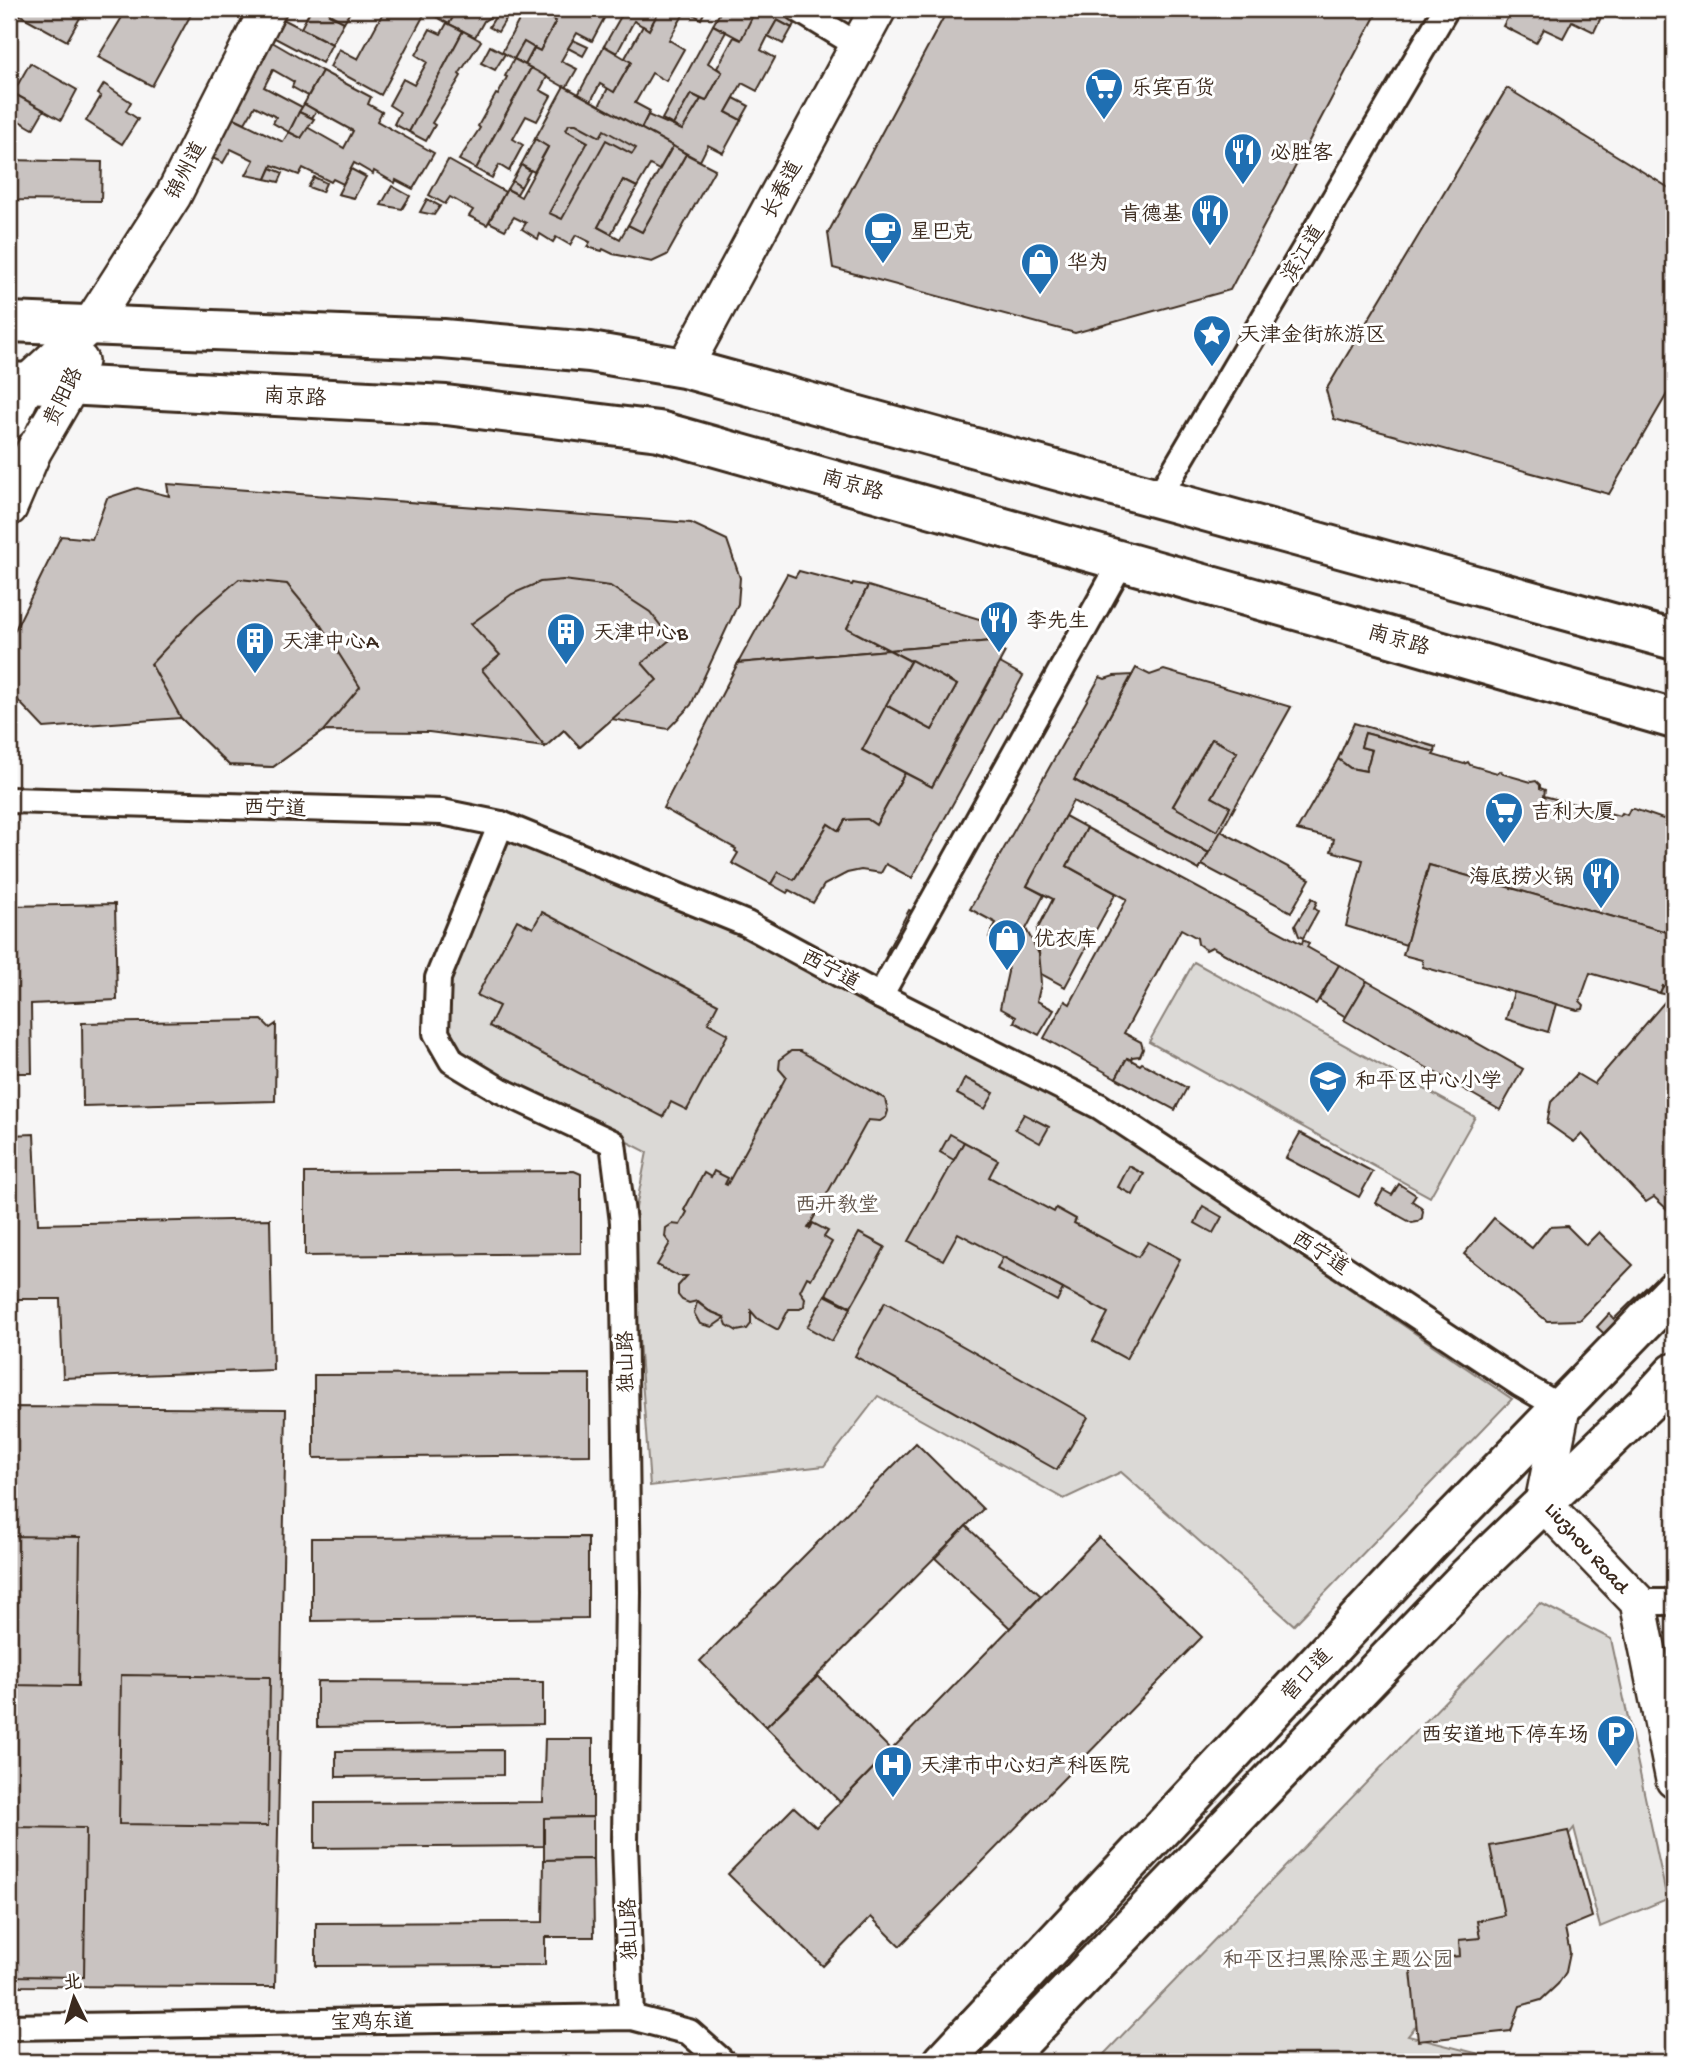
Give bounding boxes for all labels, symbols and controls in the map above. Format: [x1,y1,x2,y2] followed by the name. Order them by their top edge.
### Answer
[1083,66,1125,121] supermarket icon: 乐宾百货
[1131,76,1215,103] place label: 乐宾百货
[1222,131,1264,186] restaurant icon: 必胜客
[160,137,214,205] street label: 锦州道
[1270,142,1333,168] place label: 必胜客
[756,156,810,224] street label: 长春道
[1189,192,1231,247] restaurant icon: 肯德基
[1120,202,1183,229] place label: 肯德基
[862,210,904,265] cafe icon: 星巴克
[910,220,973,247] place label: 星巴克
[1276,220,1332,288] street label: 滨江道
[1019,241,1061,296] shop icon: 华为
[1067,252,1109,278] place label: 华为
[1191,313,1233,368] place icon: 天津金街旅游区
[1239,323,1386,350] place label: 天津金街旅游区
[38,363,90,431] street label: 贵阳路
[263,383,327,414] street label: 南京路
[818,465,886,508] street label: 南京路
[978,599,1020,654] restaurant icon: 李先生
[1026,610,1089,636] place label: 李先生
[545,611,587,666] building icon: 天津中心B
[234,620,276,675] building icon: 天津中心A
[1364,620,1432,663] street label: 南京路
[593,621,689,648] place label: 天津中心B
[282,630,380,657] place label: 天津中心A
[1483,790,1525,845] supermarket icon: 吉利大厦
[243,795,307,824] street label: 西宁道
[1531,800,1615,827] place label: 吉利大厦
[1580,855,1622,910] restaurant icon: 海底捞火锅
[1469,865,1574,892] place label: 海底捞火锅
[986,917,1028,972] shop icon: 优衣库
[1034,928,1097,954] place label: 优衣库
[796,944,864,998] street label: 西宁道
[1307,1059,1349,1114] school or university icon: 和平区中心小学
[1355,1069,1502,1096] place label: 和平区中心小学
[795,1193,879,1220] park label: 西开教堂
[1286,1226,1353,1283] street label: 西宁道
[613,1330,642,1394] street label: 独山路
[1538,1499,1634,1601] street label: Liuzhou Road
[1277,1644,1339,1708] street label: 营口道
[1595,1713,1637,1768] parking icon: 西安道地下停车场
[1421,1723,1589,1750] place label: 西安道地下停车场
[872,1744,914,1799] hospital icon: 天津市中心妇产科医院
[920,1754,1130,1781] place label: 天津市中心妇产科医院
[616,1897,645,1961] street label: 独山路
[1223,1949,1454,1975] park label: 和平区扫黑除恶主题公园
[38,1962,108,2032] north arrow
[62,1972,83,1997] text: 北
[330,2009,414,2038] street label: 宝鸡东道

